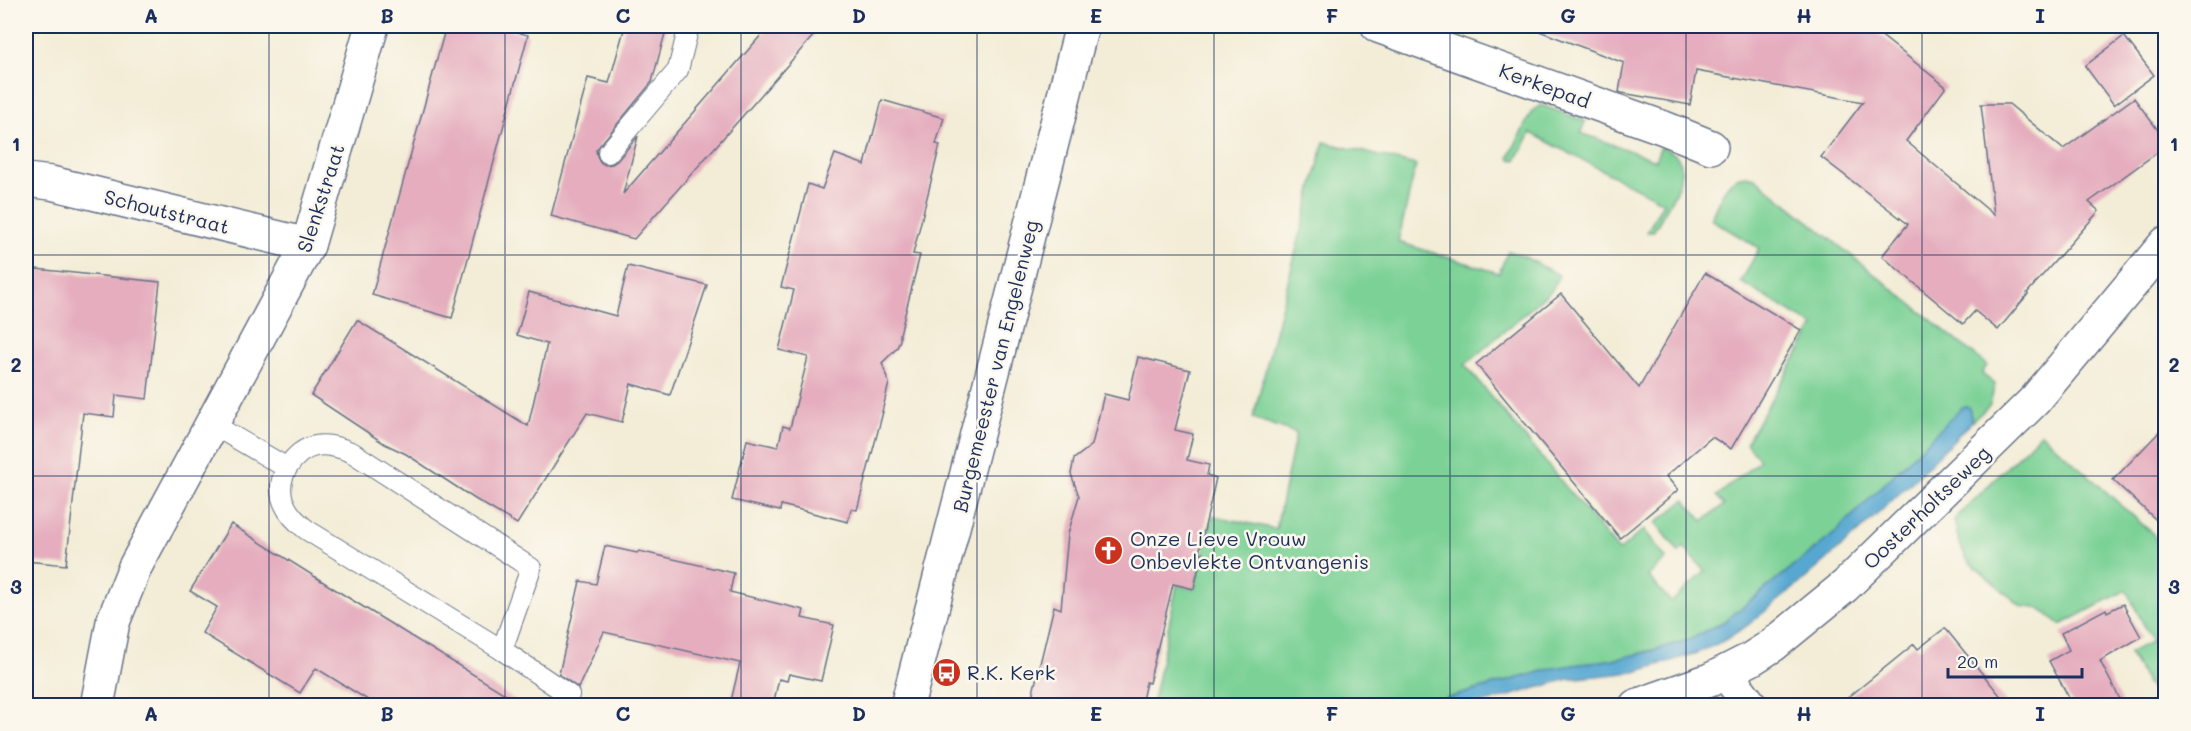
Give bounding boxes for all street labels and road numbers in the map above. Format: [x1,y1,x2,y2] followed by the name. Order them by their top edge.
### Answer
[1496,57,1594,113] street label: Kerkepad
[290,140,350,256] street label: Slenkstraat
[102,183,232,239] street label: Schoutstraat
[946,217,1044,515] street label: Burgemeester van Engelenweg
[1857,440,1995,574] street label: Oosterholtseweg

